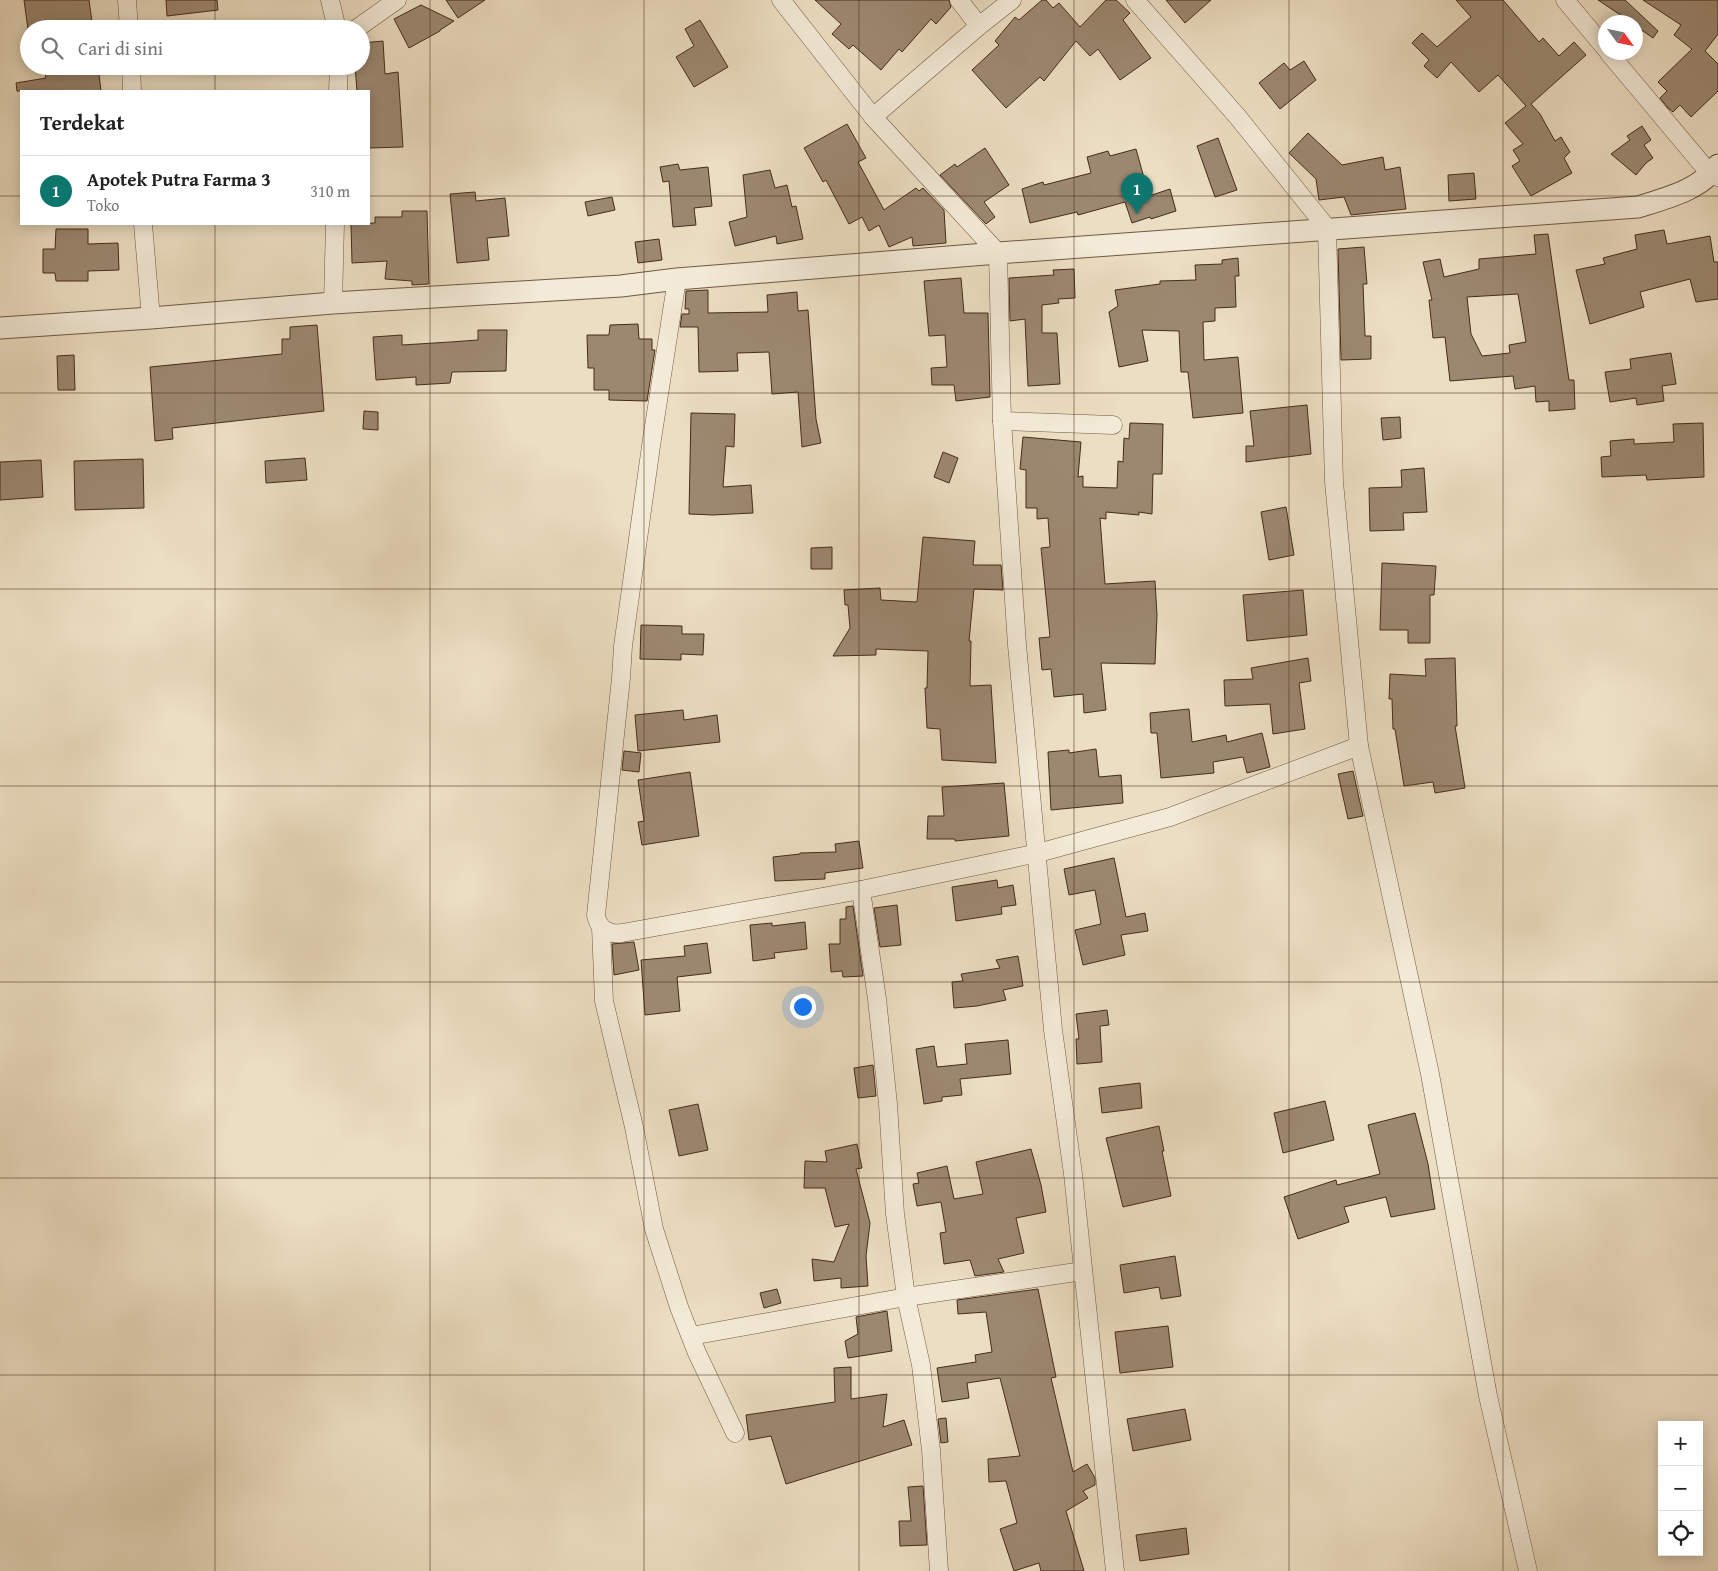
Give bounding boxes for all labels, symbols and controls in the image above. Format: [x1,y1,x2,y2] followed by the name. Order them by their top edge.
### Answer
[1598,15,1643,60] north arrow
[20,20,370,75] search box
[38,34,66,62] icon: search
[78,34,163,62] text: Cari di sini
[40,107,124,138] text: Terdekat
[87,165,271,193] text: Apotek Putra Farma 3
[1121,173,1153,214] pin: 1
[52,179,60,203] text: 1
[310,179,350,203] text: 310 m
[87,193,119,217] text: Toko
[790,994,816,1020] your location
[1658,1421,1703,1556] map controls
[1658,1421,1703,1466] button: +
[1658,1466,1703,1511] button: −
[1658,1511,1703,1556] button: locate

